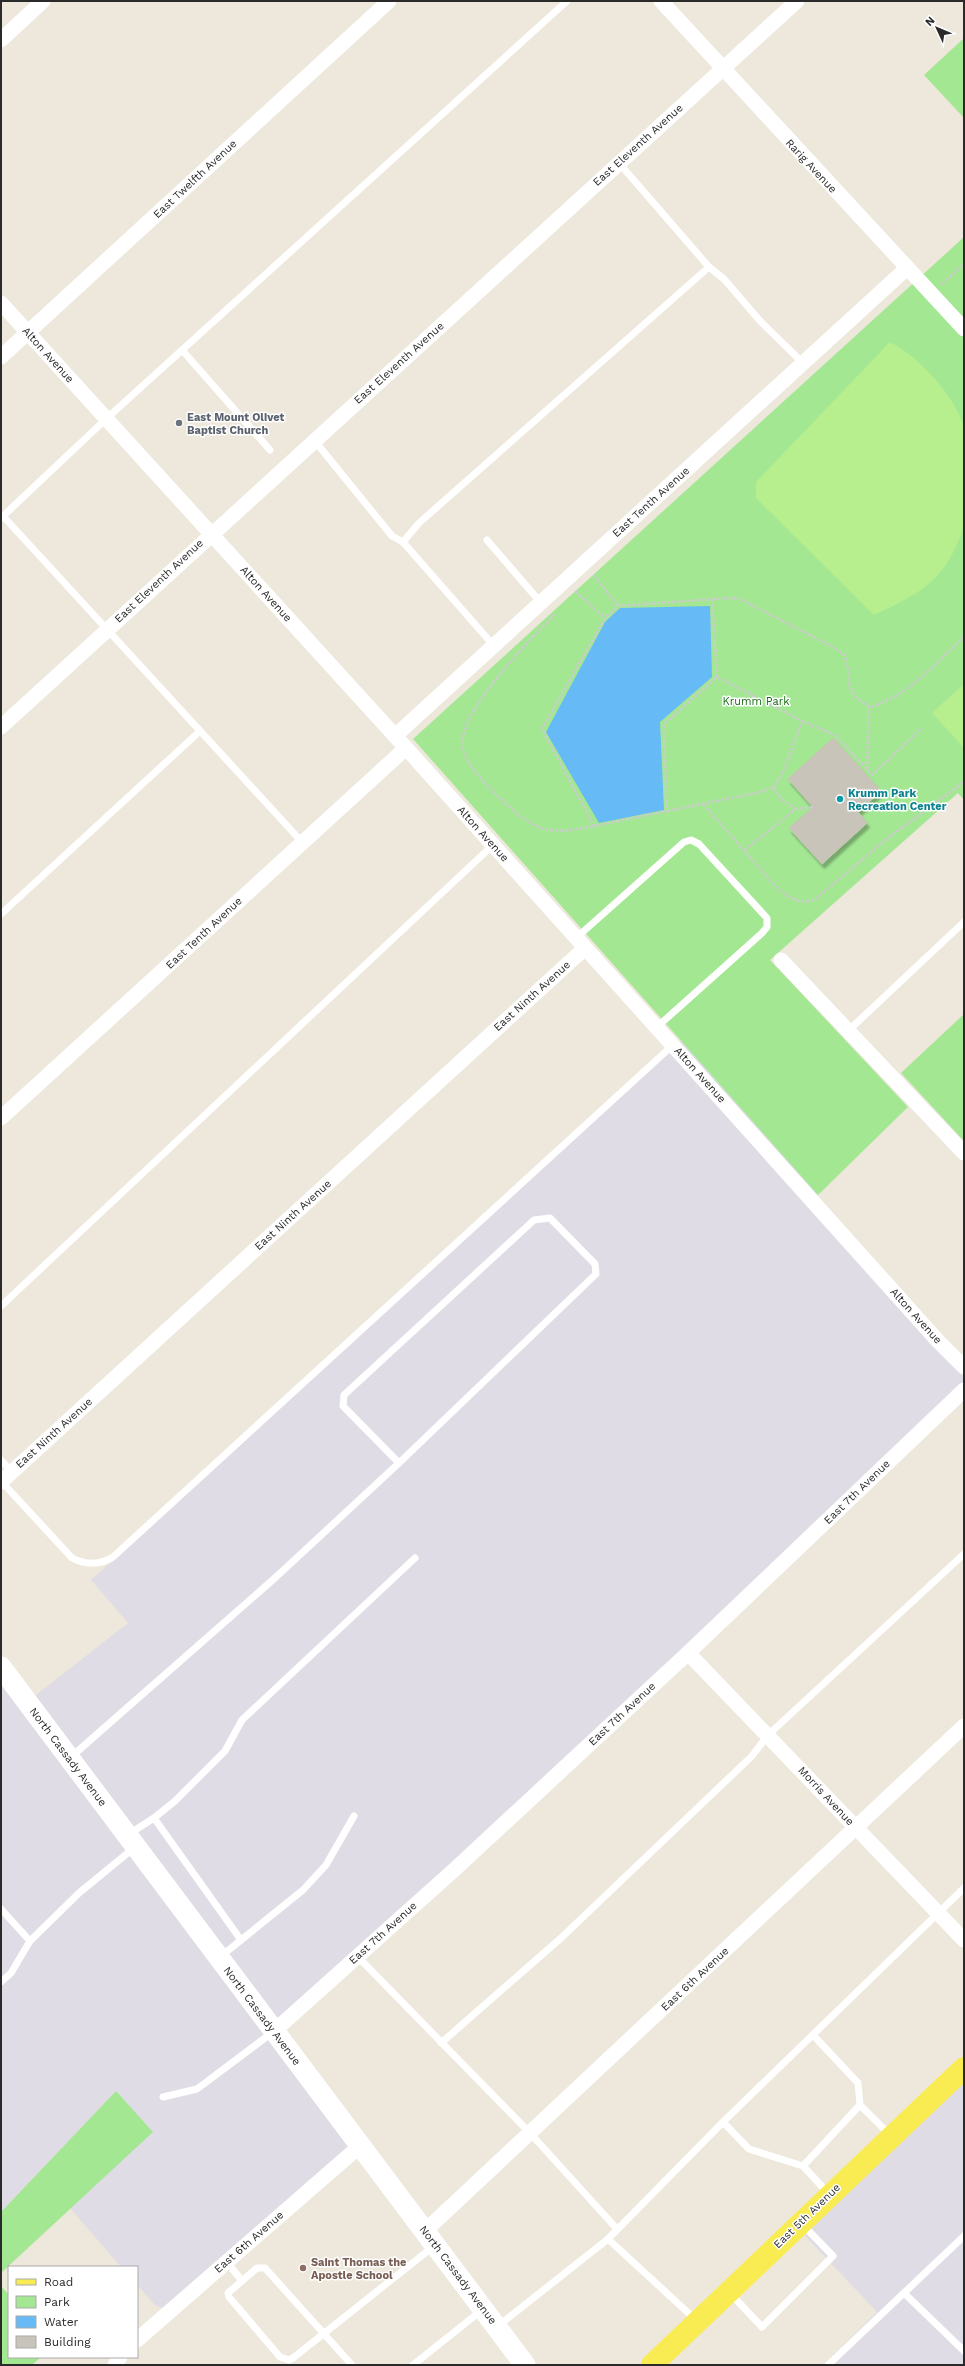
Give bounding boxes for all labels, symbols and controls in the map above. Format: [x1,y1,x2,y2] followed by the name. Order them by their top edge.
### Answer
[917,8,957,48] north arrow
[923,14,938,29] text: N
[590,101,686,189] street label: East Eleventh Avenue
[783,136,839,196] street label: Rarig Avenue
[151,137,239,221] street label: East Twelfth Avenue
[351,319,447,407] street label: East Eleventh Avenue
[20,324,76,386] street label: Alton Avenue
[187,411,285,437] place label: East Mount Olivet Baptist Church
[174,418,184,428] marker: East Mount Olivet Baptist Church
[610,464,692,540] street label: East Tenth Avenue
[112,537,206,625] street label: East Eleventh Avenue
[238,563,294,625] street label: Alton Avenue
[723,695,789,708] park label: Krumm Park
[848,787,947,813] place label: Krumm Park Recreation Center
[835,794,845,804] marker: Krumm Park Recreation Center
[455,803,511,865] street label: Alton Avenue
[163,894,245,972] street label: East Tenth Avenue
[491,958,573,1034] street label: East Ninth Avenue
[672,1044,728,1106] street label: Alton Avenue
[252,1177,334,1253] street label: East Ninth Avenue
[888,1285,944,1347] street label: Alton Avenue
[13,1395,95,1471] street label: East Ninth Avenue
[821,1457,893,1527] street label: East 7th Avenue
[586,1680,658,1748] street label: East 7th Avenue
[27,1705,109,1809] street label: North Cassady Avenue
[795,1764,857,1828] street label: Morris Avenue
[346,1899,420,1967] street label: East 7th Avenue
[658,1944,732,2014] street label: East 6th Avenue
[221,1964,303,2068] street label: North Cassady Avenue
[771,2181,843,2251] street label: East 5th Avenue
[212,2208,286,2276] street label: East 6th Avenue
[417,2223,499,2327] street label: North Cassady Avenue
[311,2256,406,2282] place label: Saint Thomas the Apostle School
[298,2263,308,2273] marker: Saint Thomas the Apostle School
[8,2266,138,2358] legend
[44,2275,73,2289] text: Road
[44,2295,70,2309] text: Park
[44,2315,79,2329] text: Water
[44,2335,91,2349] text: Building

